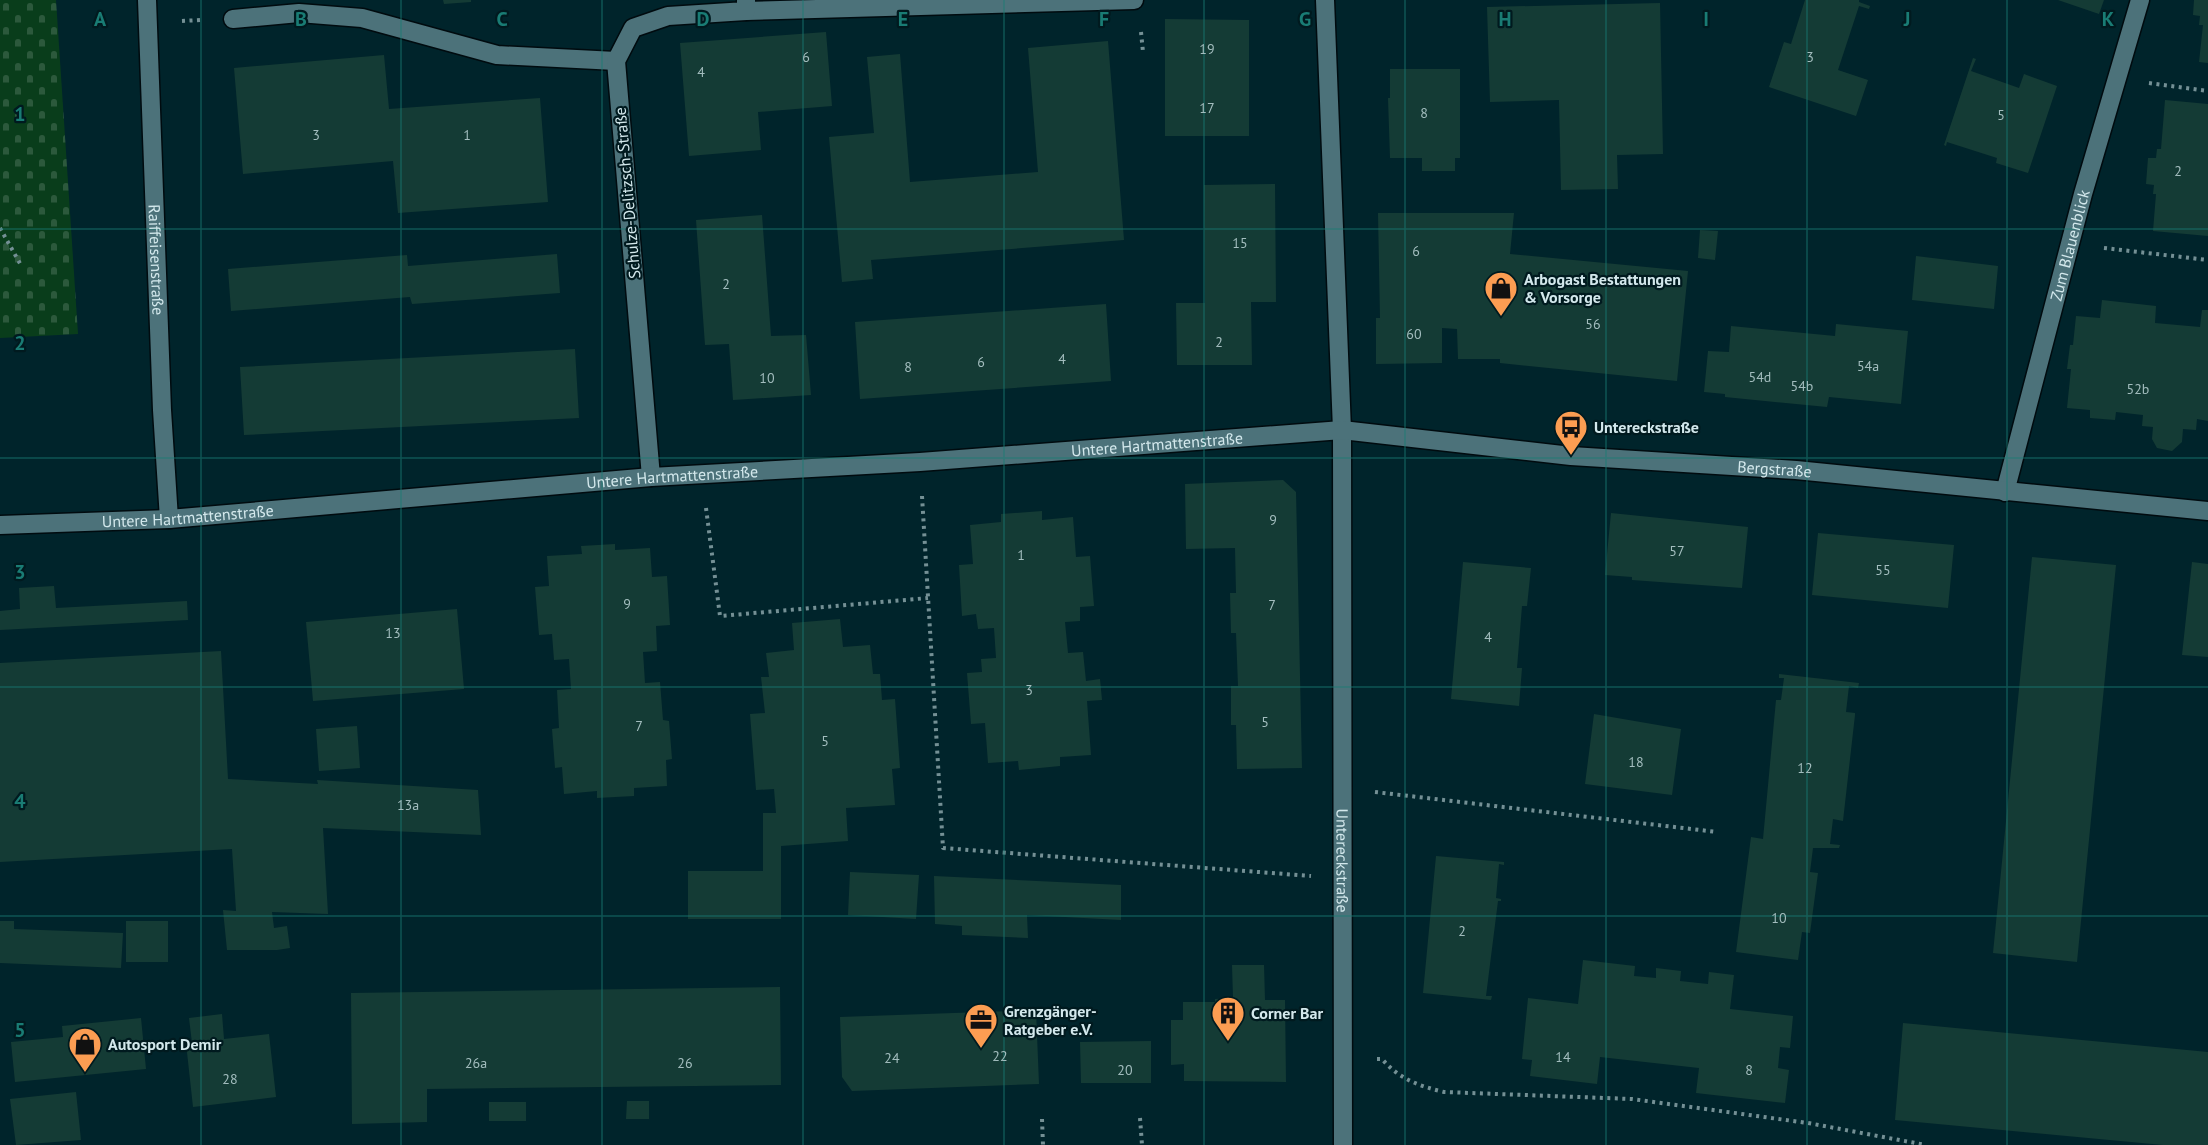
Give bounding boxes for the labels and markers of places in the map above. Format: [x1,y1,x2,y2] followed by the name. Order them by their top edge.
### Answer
[1524,269,1681,307] place label: Arbogast Bestattungen & Vorsorge
[1483,270,1519,317] shop icon: Arbogast Bestattungen & Vorsorge
[1553,409,1589,456] bus stop icon: Untereckstraße
[1594,417,1699,437] place label: Untereckstraße
[1210,995,1246,1042] building icon: Corner Bar
[1004,1001,1097,1039] place label: Grenzgänger- Ratgeber e.V.
[963,1002,999,1049] office icon: Grenzgänger- Ratgeber e.V.
[1251,1003,1323,1023] place label: Corner Bar
[67,1026,103,1073] shop icon: Autosport Demir
[108,1034,222,1054] place label: Autosport Demir

